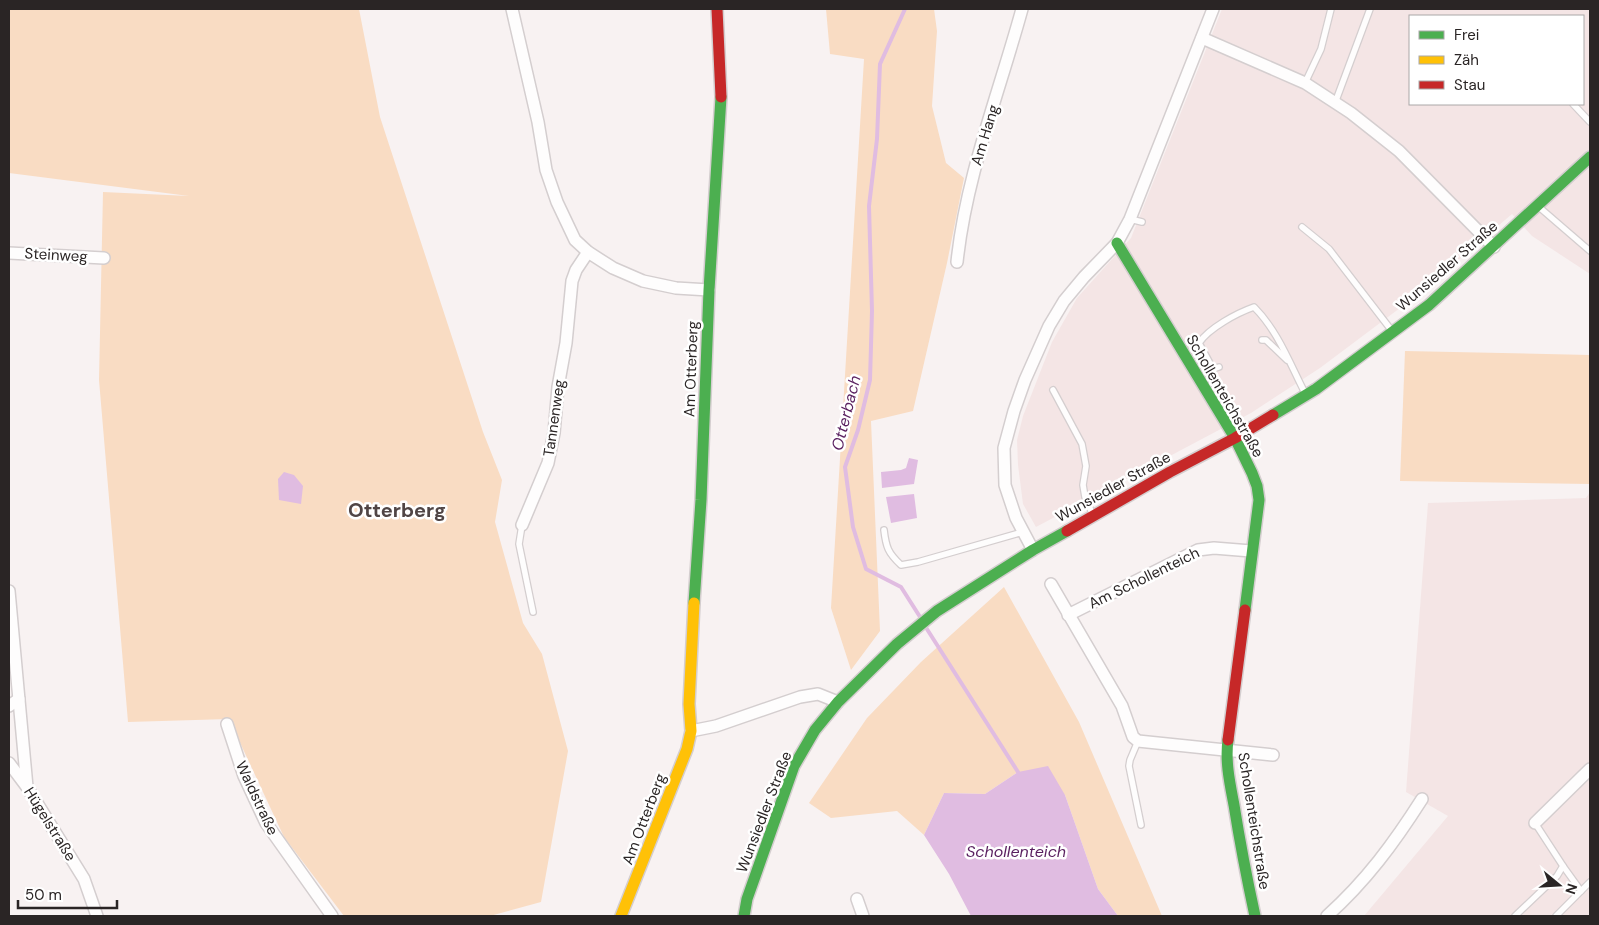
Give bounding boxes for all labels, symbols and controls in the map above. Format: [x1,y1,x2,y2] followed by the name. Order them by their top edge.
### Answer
[1409,15,1584,105] legend
[1454,25,1479,45] text: Frei
[1454,50,1479,70] text: Zäh
[1454,75,1485,95] text: Stau
[966,102,1004,168] street label: Am Hang
[1392,216,1502,316] street label: Wunsiedler Straße
[24,243,88,267] street label: Steinweg
[679,321,703,417] street label: Am Otterberg
[1182,331,1268,461] street label: Schollenteichstraße
[827,373,865,453] water label: Otterbach
[539,378,569,458] street label: Tannenweg
[1052,447,1174,527] street label: Wunsiedler Straße
[348,497,446,523] district label: Otterberg
[1085,543,1203,613] street label: Am Schollenteich
[732,748,796,876] street label: Wunsiedler Straße
[1233,751,1275,891] street label: Schollenteichstraße
[231,758,283,838] street label: Waldstraße
[617,771,671,867] street label: Am Otterberg
[19,783,81,865] street label: Hügelstraße
[966,841,1066,862] water label: Schollenteich
[1534,860,1584,910] north arrow
[18,878,116,910] scale bar
[1561,881,1582,897] text: N
[25,885,62,905] text: 50 m

